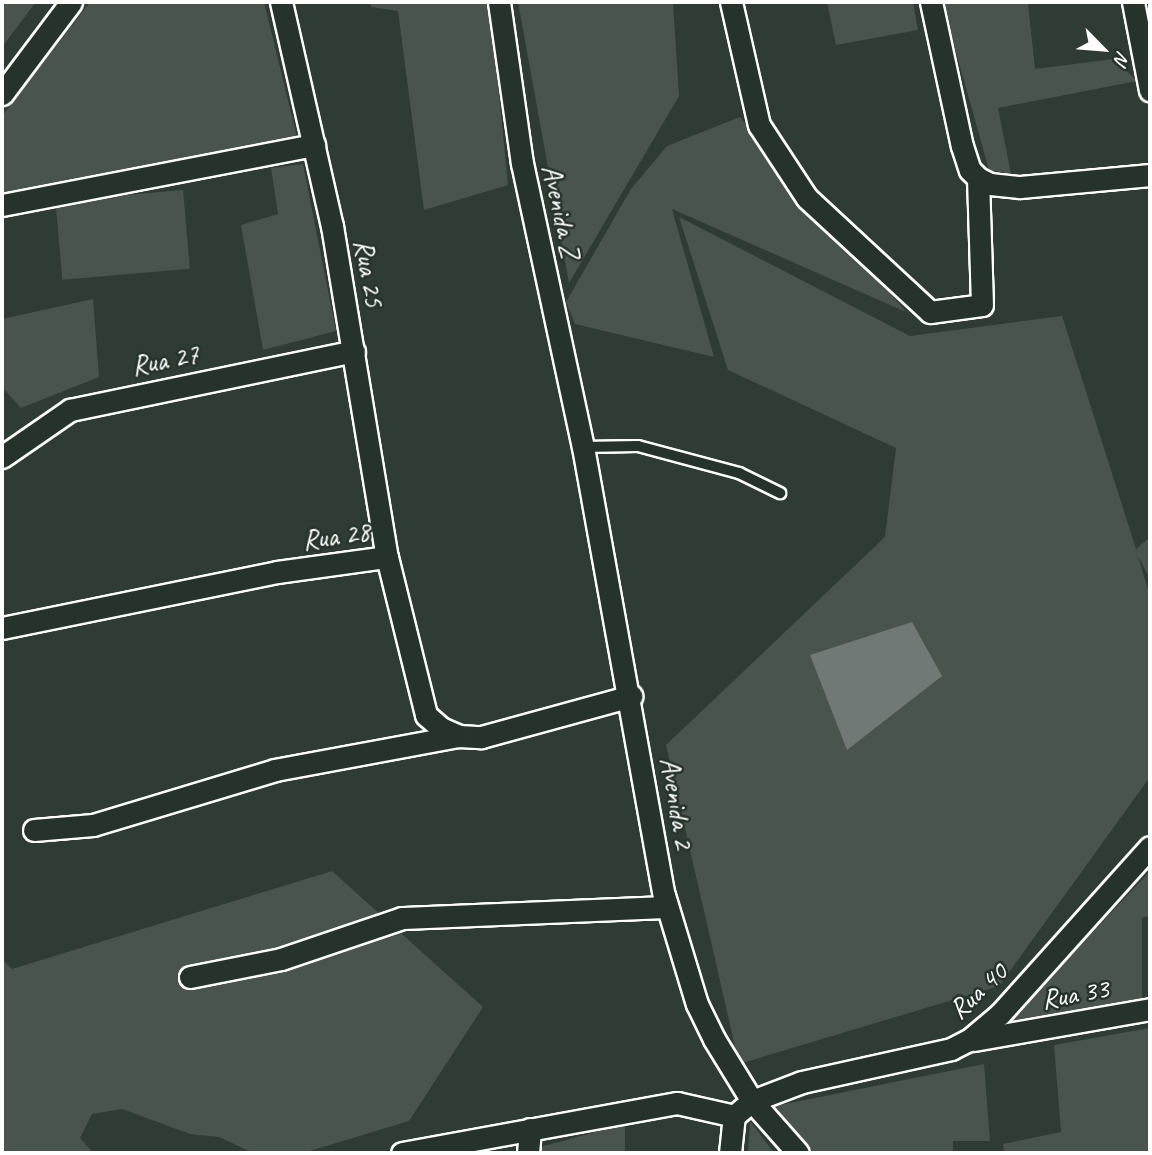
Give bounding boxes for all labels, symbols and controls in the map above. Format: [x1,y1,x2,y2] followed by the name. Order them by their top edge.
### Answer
[1068,14,1138,84] north arrow
[1109,47,1135,68] text: N
[535,162,587,260] street label: Avenida Z
[347,237,391,309] street label: Rua 25
[129,337,201,383] street label: Rua 27
[300,515,372,557] street label: Rua 28
[653,755,701,851] street label: Avenida 2
[942,956,1014,1026] street label: Rua 40
[1039,972,1111,1016] street label: Rua 33

